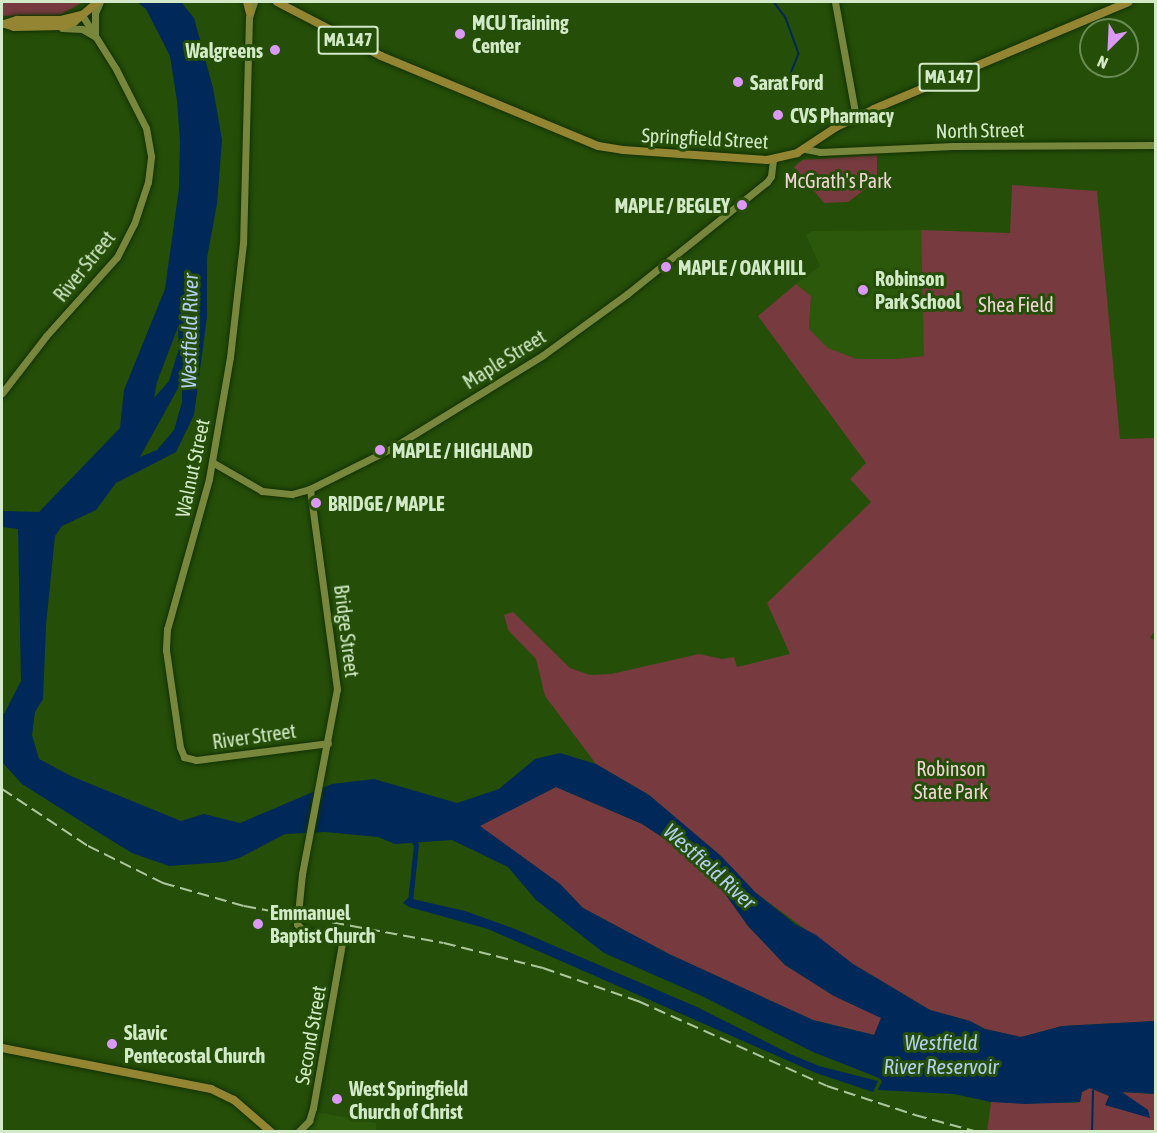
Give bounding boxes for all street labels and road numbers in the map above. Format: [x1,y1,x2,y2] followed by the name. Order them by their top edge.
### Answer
[316,25,380,55] road number: MA 147
[918,62,980,92] road number: MA 147
[935,117,1025,143] street label: North Street
[641,123,769,153] street label: Springfield Street
[48,226,120,306] street label: River Street
[458,324,550,394] street label: Maple Street
[170,416,214,520] street label: Walnut Street
[329,583,365,679] street label: Bridge Street
[211,718,297,754] street label: River Street
[290,984,330,1086] street label: Second Street

